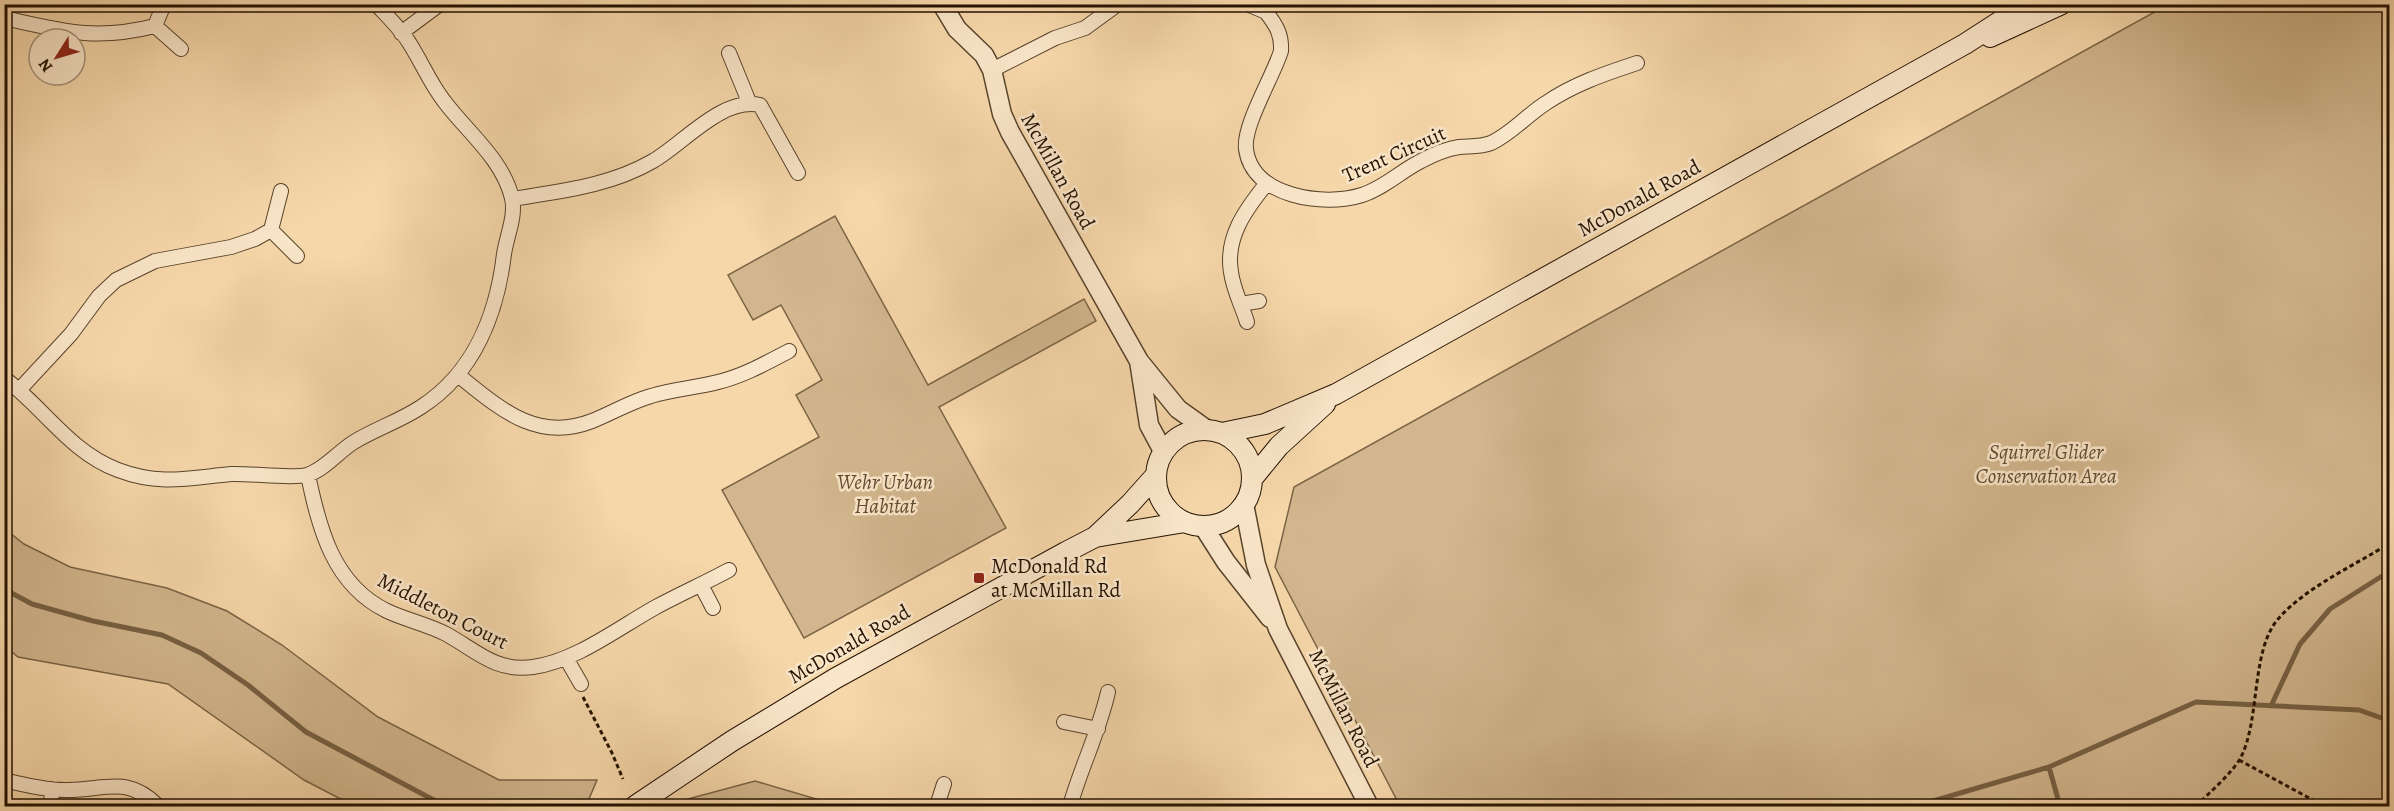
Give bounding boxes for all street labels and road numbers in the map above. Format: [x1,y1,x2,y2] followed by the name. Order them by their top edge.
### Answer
[1014,108,1102,235] street label: McMillan Road
[1338,119,1450,189] street label: Trent Circuit
[1573,152,1706,243] street label: McDonald Road
[373,566,513,656] street label: Middleton Court
[783,597,916,690] street label: McDonald Road
[1302,644,1386,773] street label: McMillan Road

